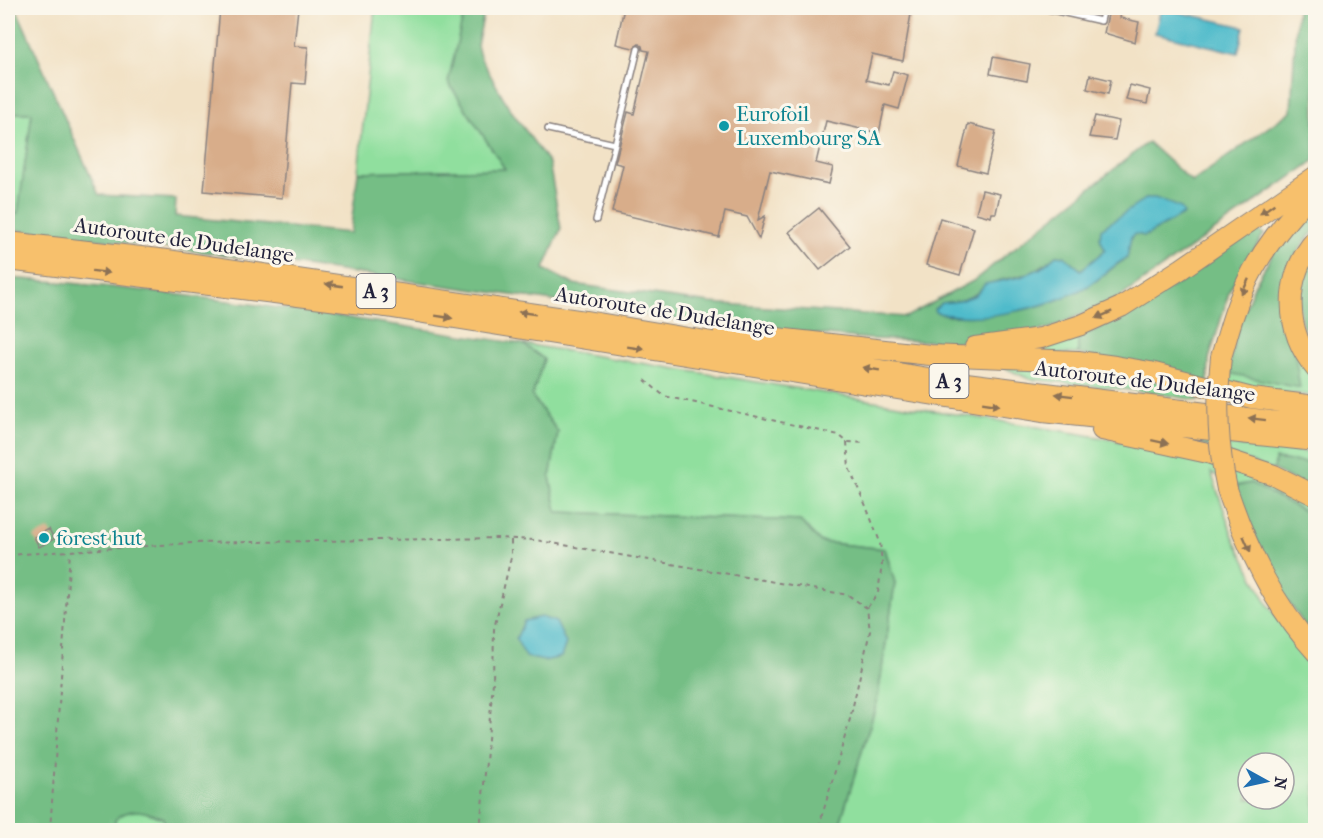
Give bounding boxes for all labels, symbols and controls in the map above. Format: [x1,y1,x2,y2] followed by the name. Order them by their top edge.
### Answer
[736,102,882,150] place label: Eurofoil Luxembourg SA
[717,119,731,133] marker: Eurofoil Luxembourg SA
[1260,203,1276,215] one-way arrow
[71,213,296,267] street label: Autoroute de Dudelange
[91,267,110,276] one-way arrow
[356,274,395,308] road number: A 3
[1240,278,1250,296] one-way arrow
[324,280,343,289] one-way arrow
[553,282,776,340] street label: Autoroute de Dudelange
[517,308,536,317] one-way arrow
[1094,310,1112,320] one-way arrow
[434,312,453,321] one-way arrow
[627,343,646,352] one-way arrow
[1032,355,1257,406] street label: Autoroute de Dudelange
[861,364,880,373] one-way arrow
[930,364,968,398] road number: A 3
[1054,390,1073,400] one-way arrow
[982,400,1001,409] one-way arrow
[1248,414,1267,424] one-way arrow
[1150,438,1169,447] one-way arrow
[56,526,143,550] place label: forest hut
[37,531,51,545] marker: forest hut
[1243,535,1252,553] one-way arrow
[1236,751,1296,811] north arrow
[1270,776,1291,791] text: N

